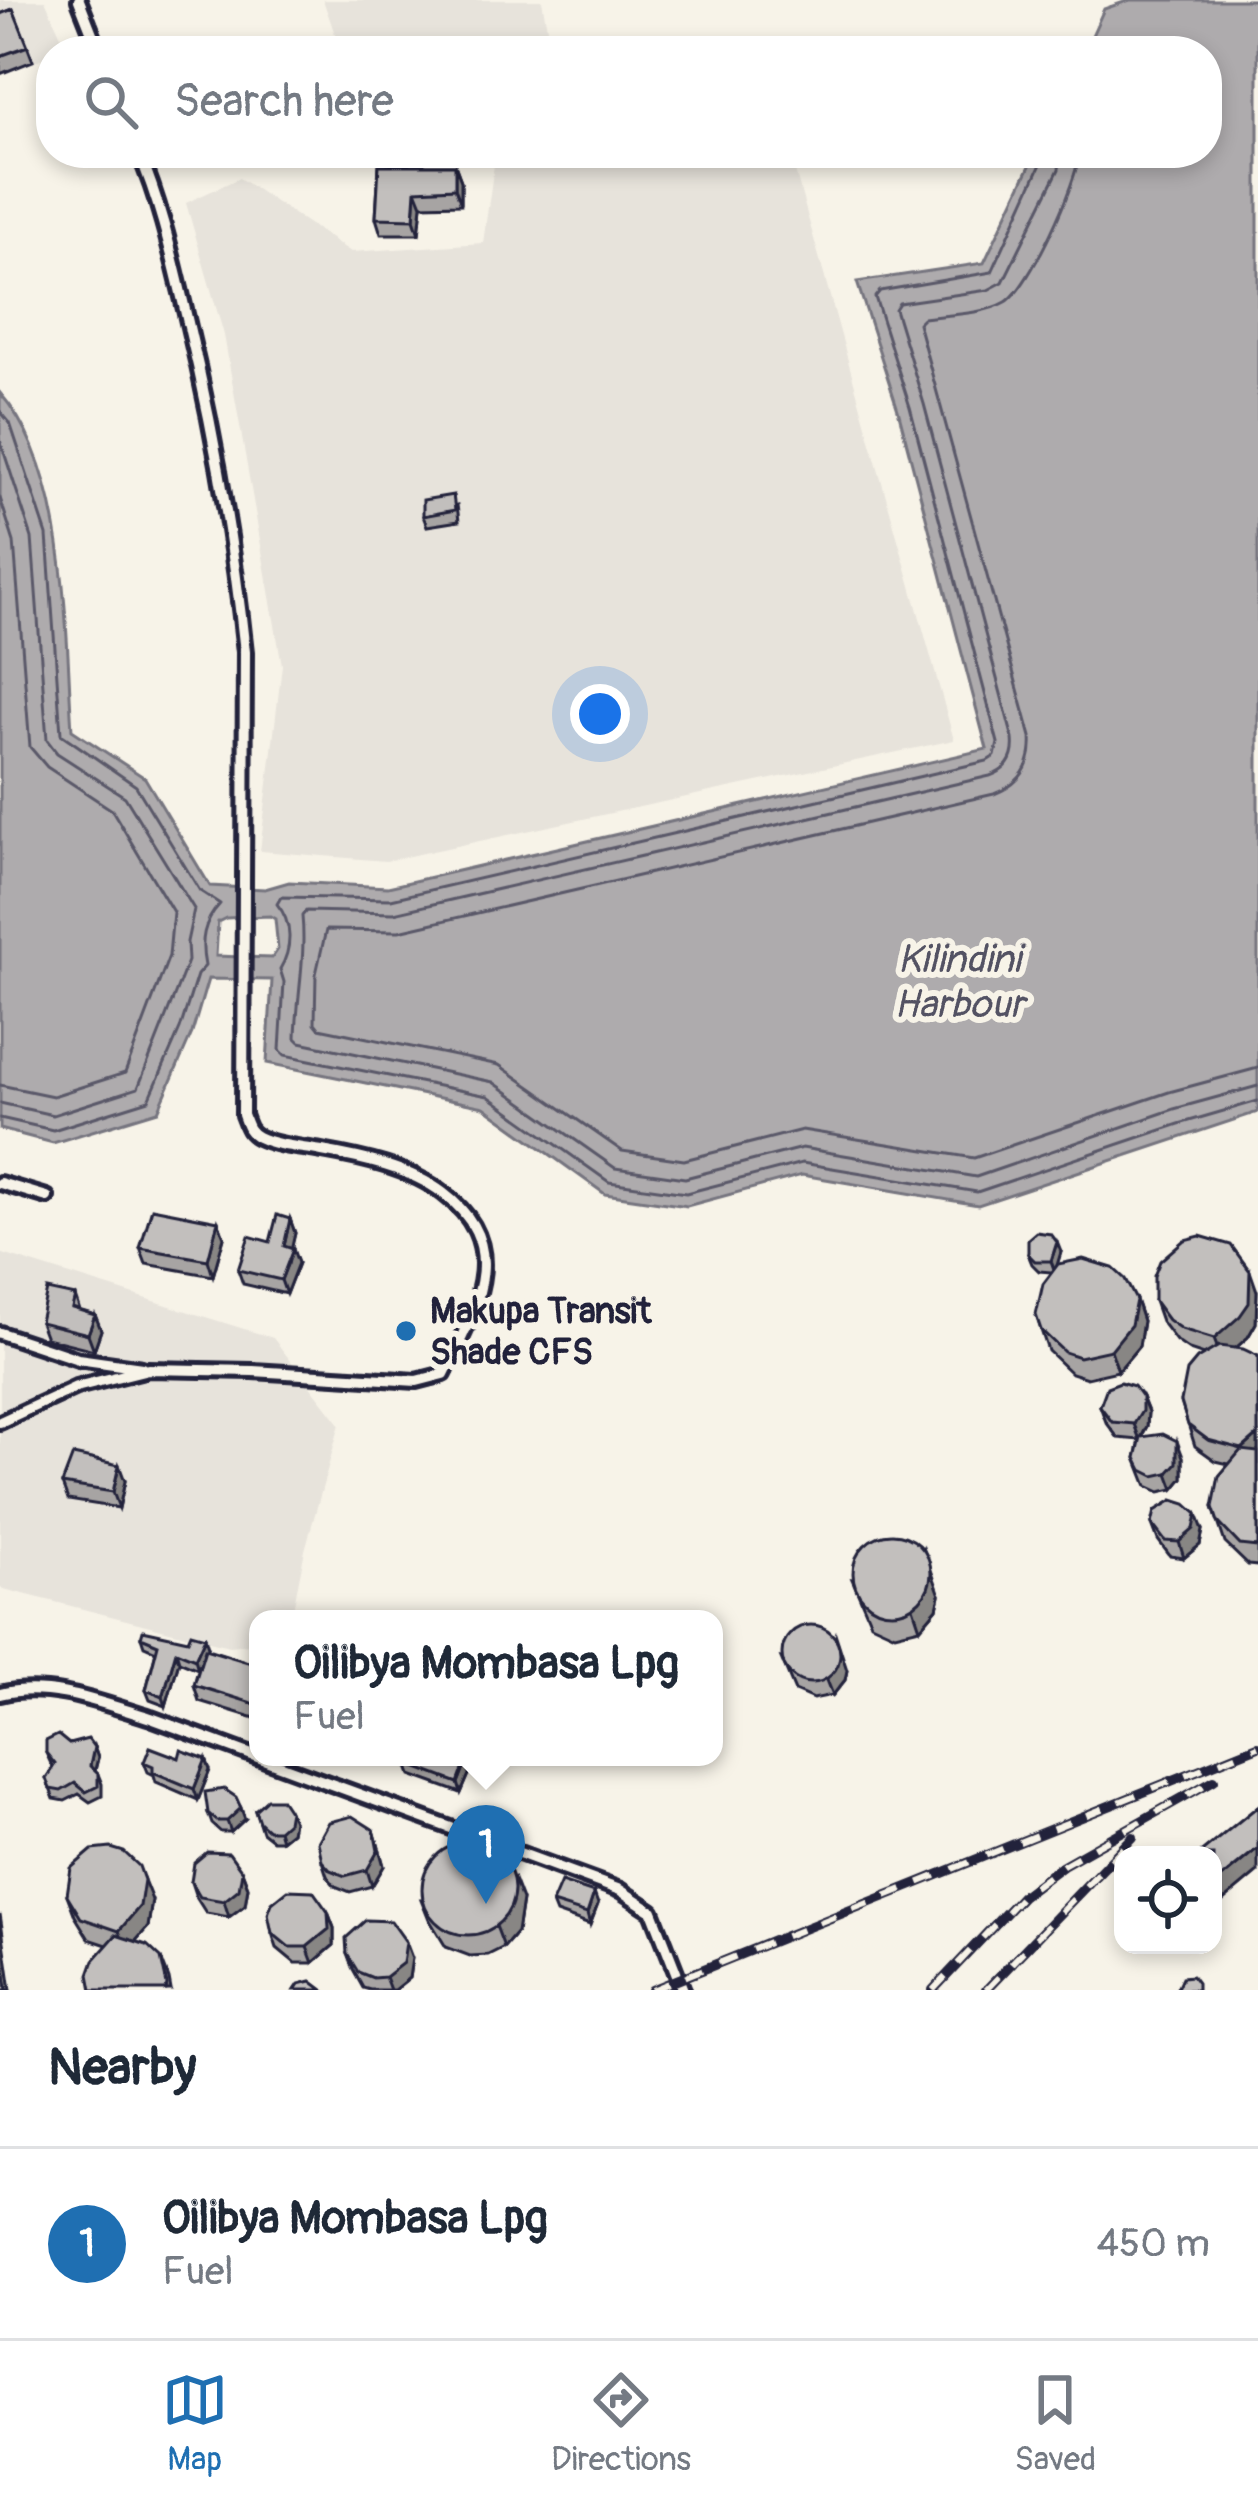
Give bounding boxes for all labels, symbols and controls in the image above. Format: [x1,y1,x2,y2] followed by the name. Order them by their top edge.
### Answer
[36,36,1222,168] search box
[78,69,144,135] icon: search
[174,74,394,130] text: Search here
[570,684,630,744] your location
[894,935,1029,1029] water label: Kilindini Harbour
[430,1289,653,1375] place label: Makupa Transit Shade CFS
[393,1318,419,1344] marker: Makupa Transit Shade CFS
[249,1610,723,1766] popup
[293,1636,679,1692] text: Oilibya Mombasa Lpg
[293,1692,365,1741] text: Fuel
[447,1805,525,1904] pin: 1
[1114,1846,1222,1954] map controls
[1114,1846,1222,1954] button: locate
[48,2036,196,2100] text: Nearby
[162,2191,548,2247] text: Oilibya Mombasa Lpg
[79,2219,95,2268] text: 1
[1097,2219,1210,2268] text: 450 m
[162,2247,234,2296] text: Fuel
[162,2367,228,2480] tab: Map
[551,2367,691,2480] tab: Directions
[1014,2367,1096,2480] tab: Saved

